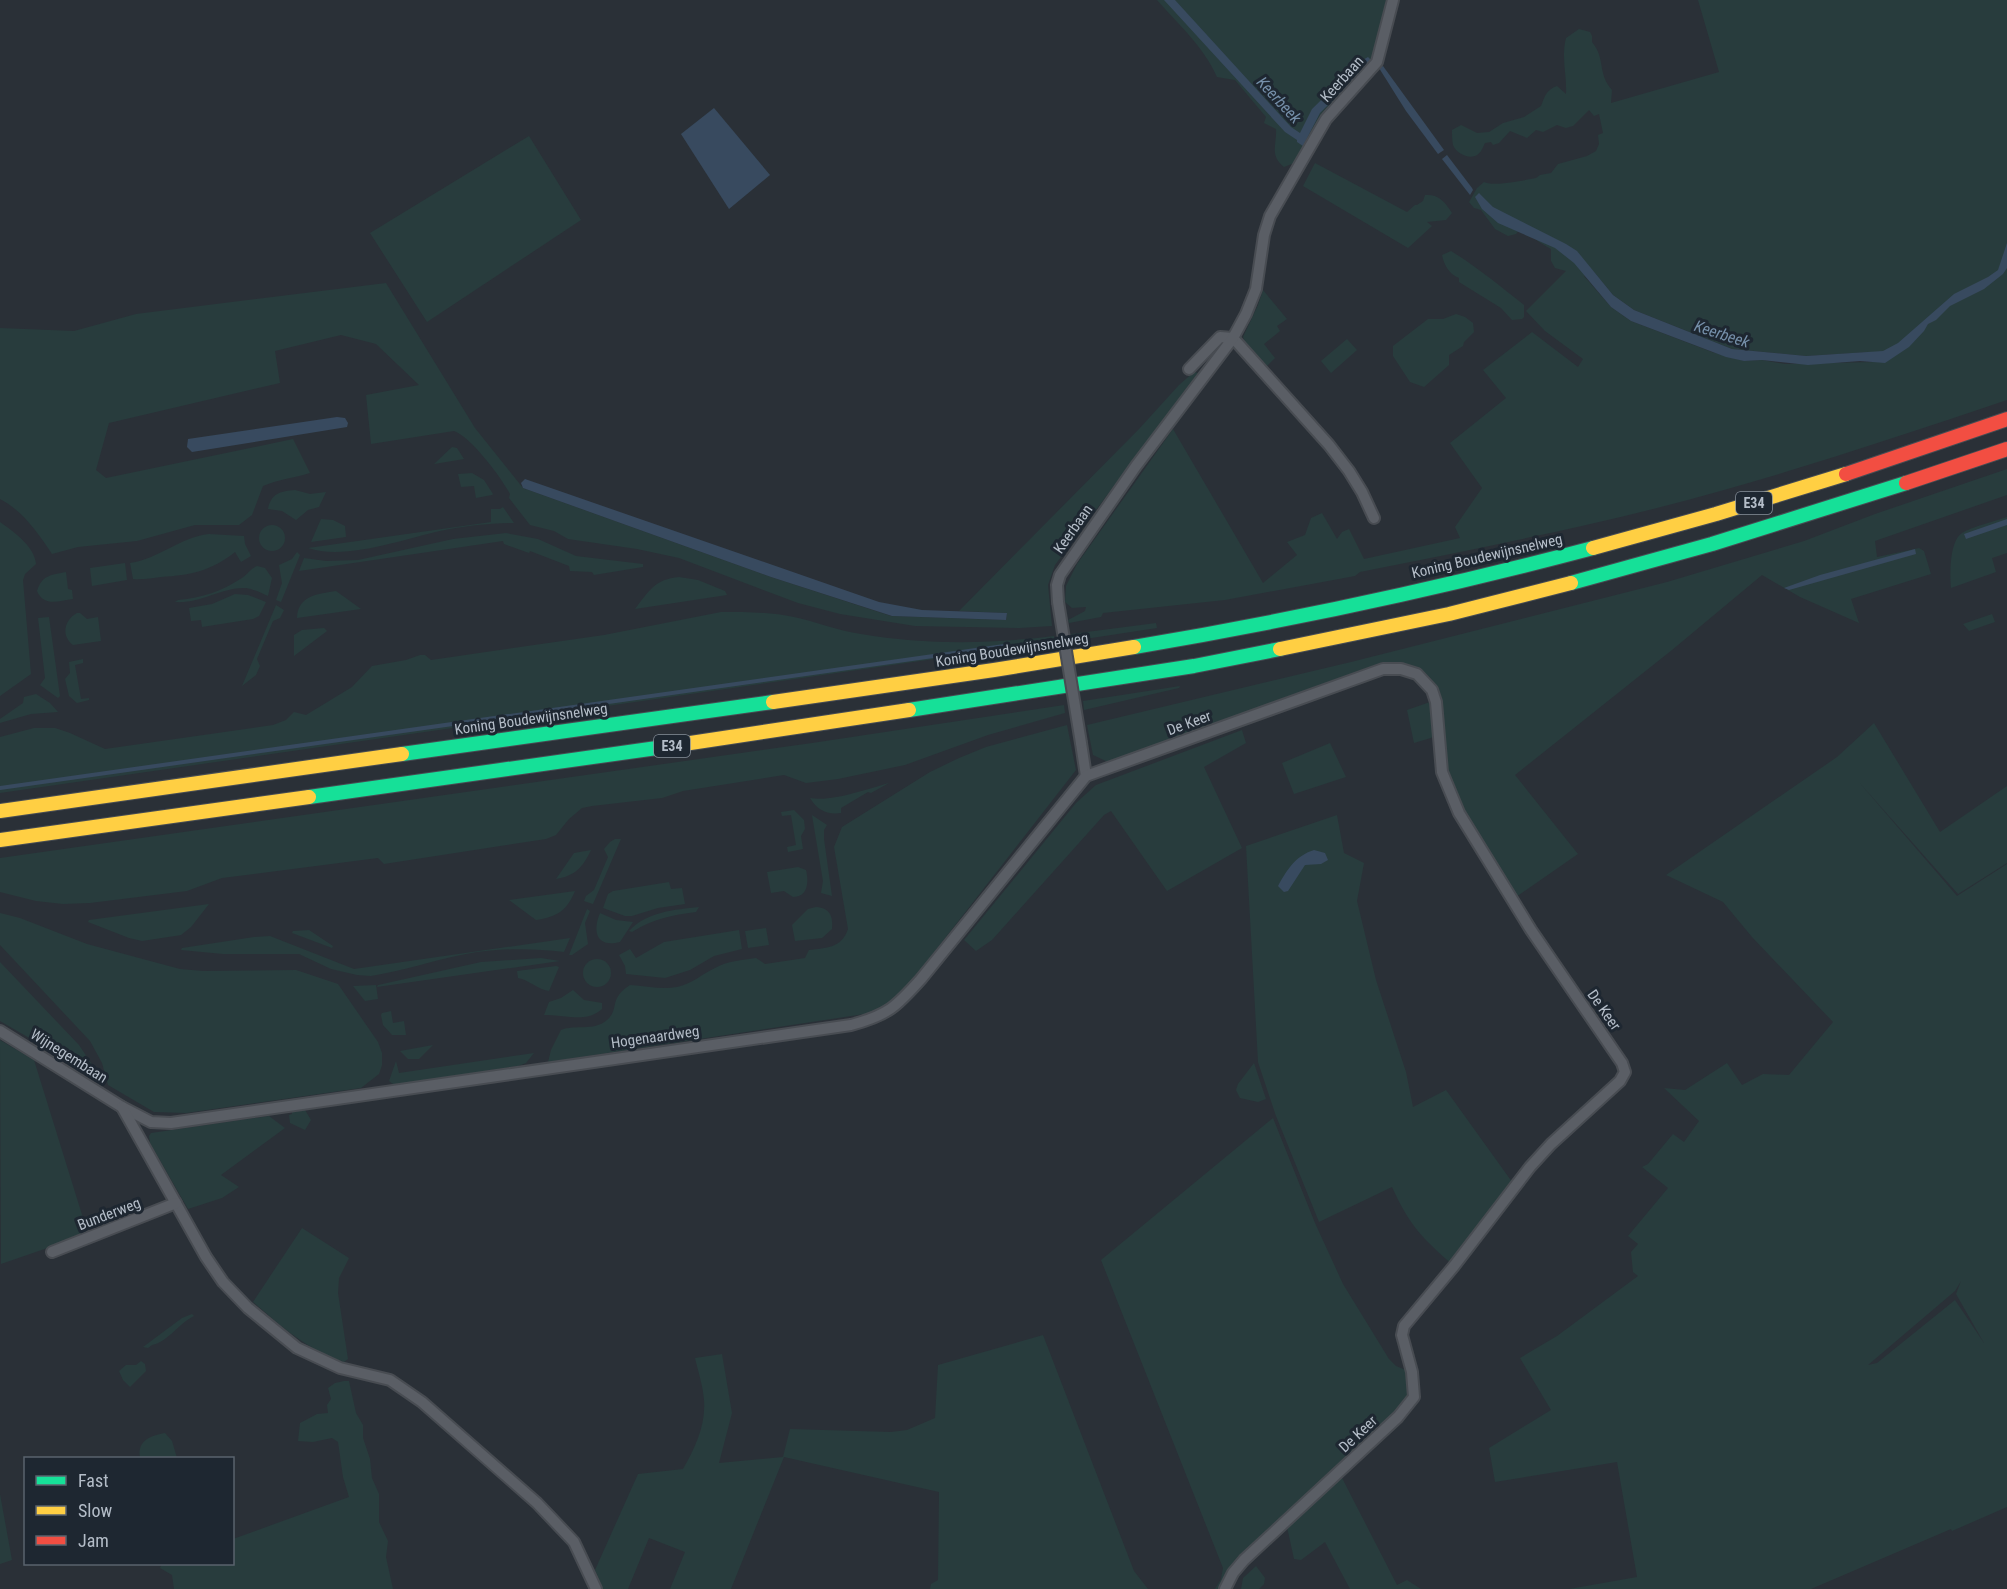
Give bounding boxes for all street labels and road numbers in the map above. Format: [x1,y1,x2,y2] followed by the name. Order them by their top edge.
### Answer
[1317,52,1367,106] street label: Keerbaan
[1736,492,1772,514] road number: E34
[1050,501,1096,557] street label: Keerbaan
[1410,530,1564,582] street label: Koning Boudewijnsnelweg
[934,629,1090,671] street label: Koning Boudewijnsnelweg
[453,699,609,739] street label: Koning Boudewijnsnelweg
[1164,707,1214,739] street label: De Keer
[654,735,690,757] road number: E34
[1584,986,1625,1034] street label: De Keer
[610,1022,700,1052] street label: Hogenaardweg
[27,1025,111,1087] street label: Wijnegembaan
[75,1194,143,1234] street label: Bunderweg
[1335,1412,1381,1456] street label: De Keer

